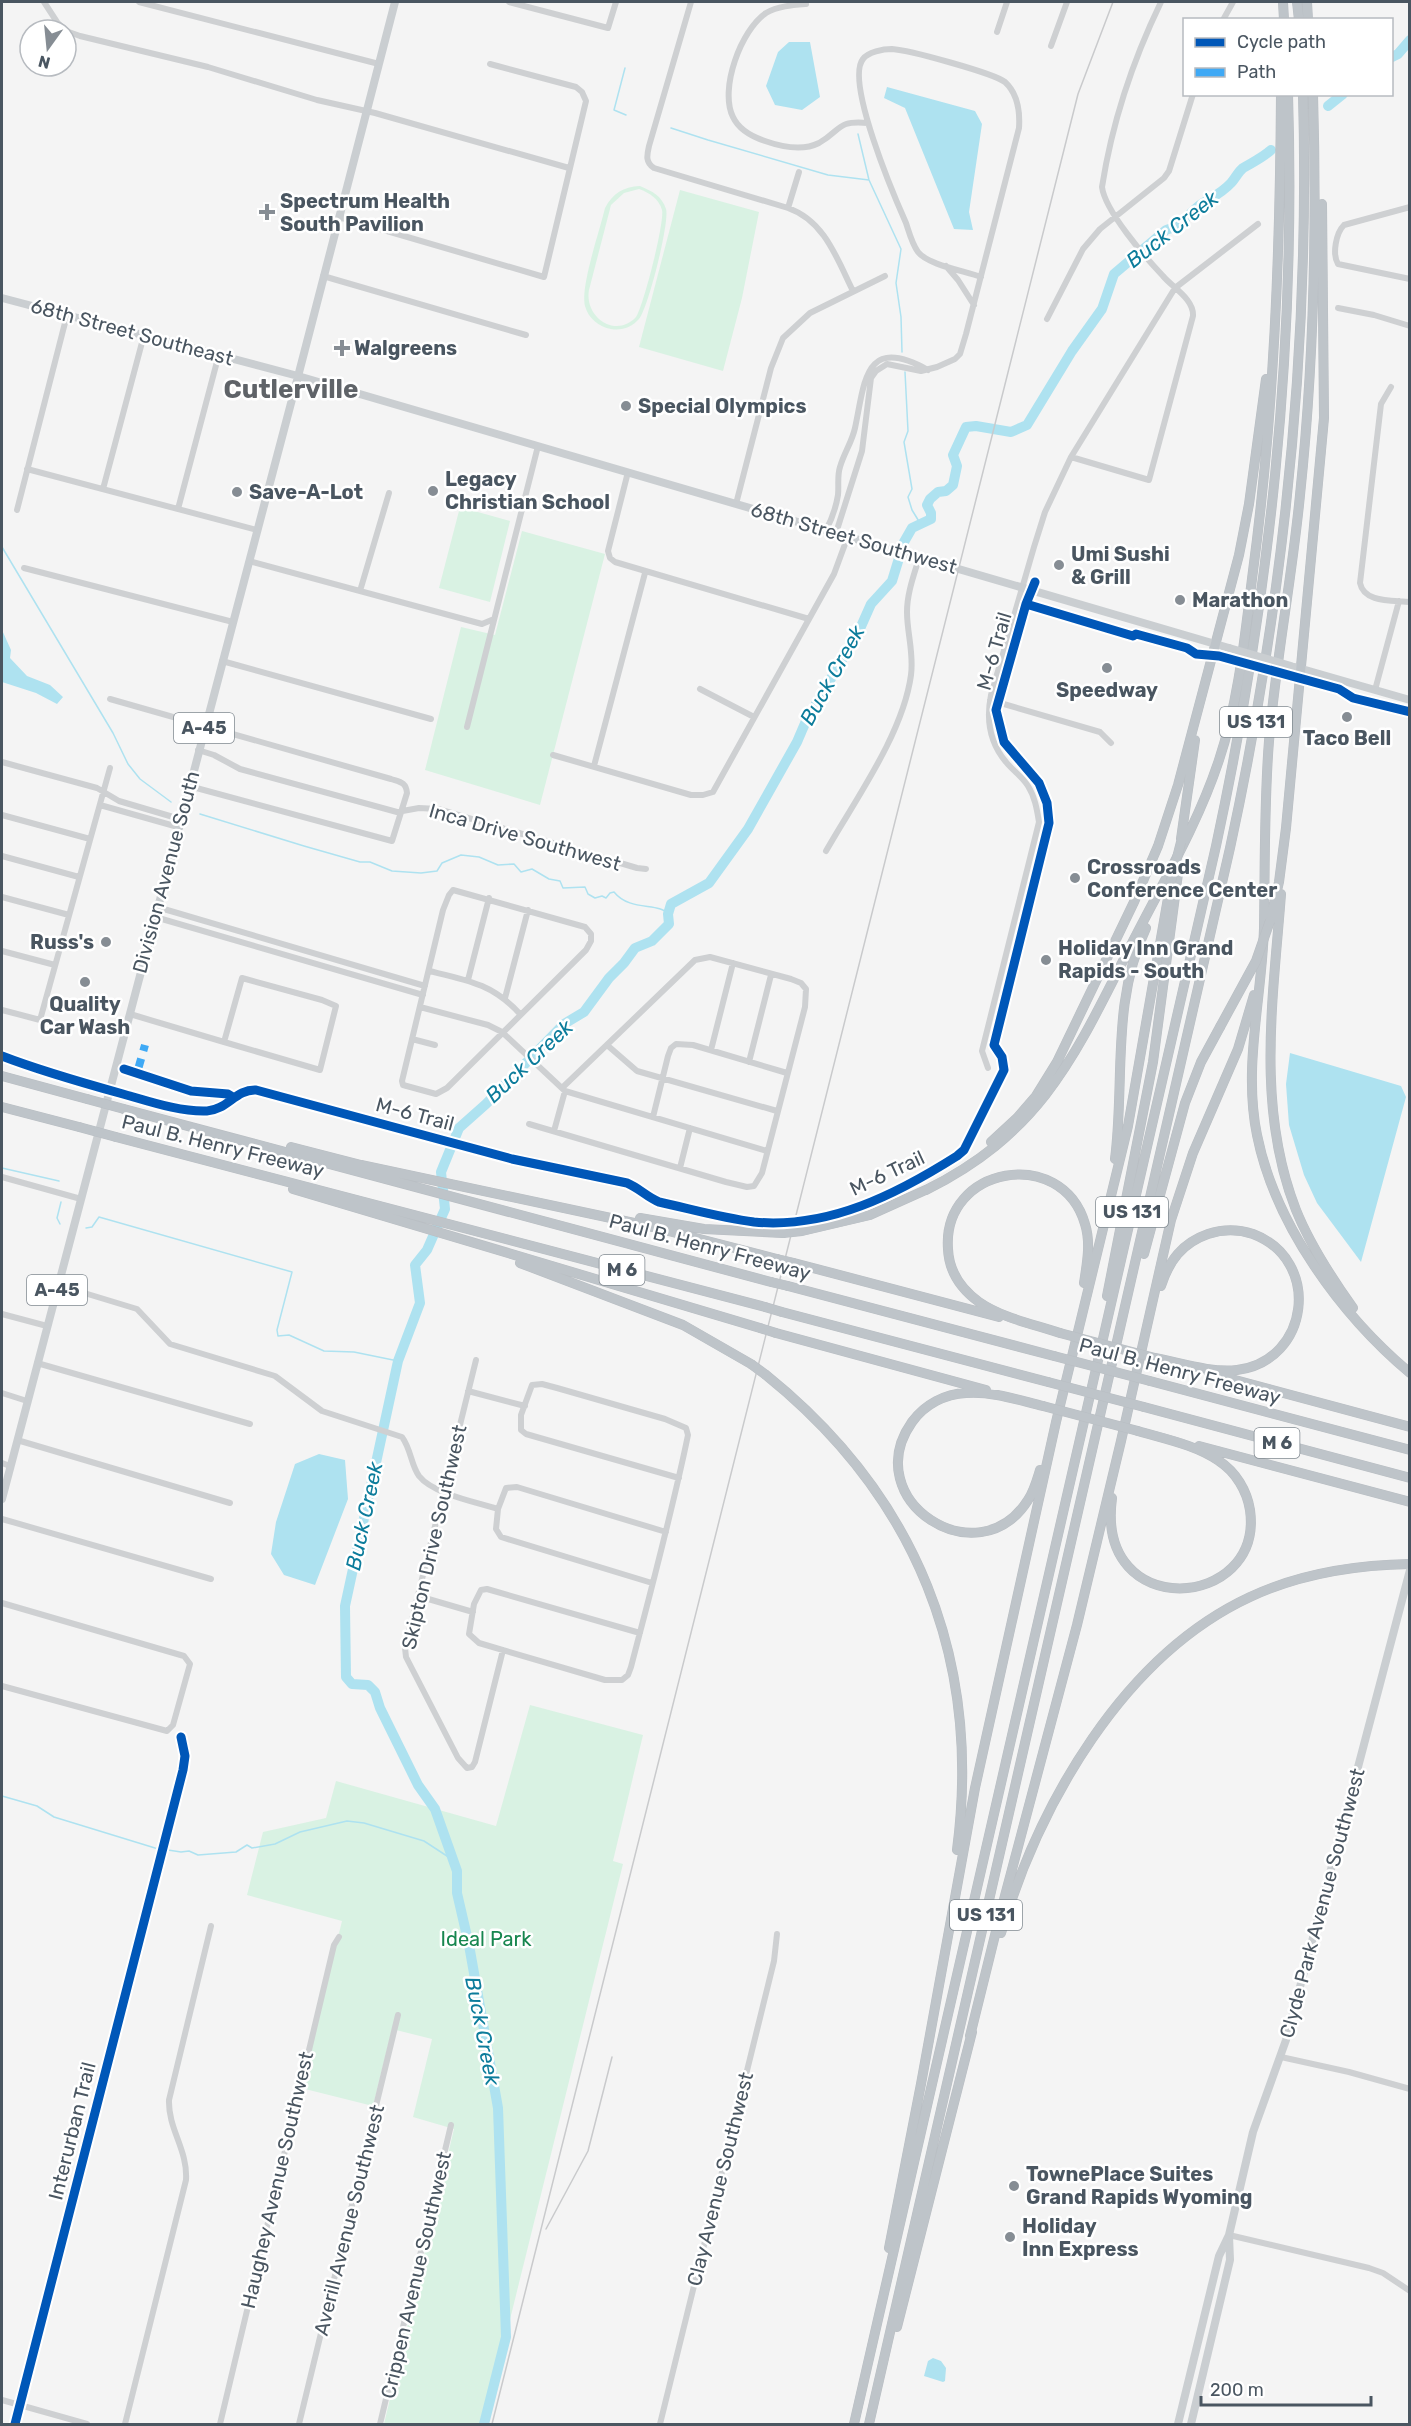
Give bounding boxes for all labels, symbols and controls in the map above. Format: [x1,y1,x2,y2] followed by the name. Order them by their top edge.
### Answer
[18,18,78,78] north arrow
[1183,18,1393,96] legend
[1237,31,1326,53] text: Cycle path
[36,51,52,73] text: N
[1237,61,1276,83] text: Path
[1121,184,1224,273] water label: Buck Creek
[280,189,450,236] place label: Spectrum Health South Pavilion
[258,203,276,221] marker: Spectrum Health South Pavilion
[28,293,236,371] street label: 68th Street Southeast
[354,336,457,360] place label: Walgreens
[335,341,349,355] marker: Walgreens
[224,374,358,405] district label: Cutlerville
[638,394,806,418] place label: Special Olympics
[619,399,633,413] marker: Special Olympics
[445,467,610,514] place label: Legacy Christian School
[249,480,363,504] place label: Save-A-Lot
[426,484,440,498] marker: Legacy Christian School
[230,485,244,499] marker: Save-A-Lot
[748,497,960,579] street label: 68th Street Southwest
[1071,542,1170,589] place label: Umi Sushi & Grill
[1052,558,1066,572] marker: Umi Sushi & Grill
[1192,588,1288,612] place label: Marathon
[1173,593,1187,607] marker: Marathon
[971,609,1017,693] street label: M-6 Trail
[794,620,870,729] water label: Buck Creek
[1100,661,1114,675] marker: Speedway
[1056,678,1158,702] place label: Speedway
[1220,707,1292,737] road number: US 131
[1340,710,1354,724] marker: Taco Bell
[174,713,234,743] road number: A-45
[1303,726,1391,750] place label: Taco Bell
[127,768,205,976] street label: Division Avenue South
[426,798,624,876] street label: Inca Drive Southwest
[1087,855,1277,902] place label: Crossroads Conference Center
[1068,871,1082,885] marker: Crossroads Conference Center
[30,930,94,954] place label: Russ's
[99,935,113,949] marker: Russ's
[1058,936,1233,983] place label: Holiday Inn Grand Rapids - South
[1039,953,1053,967] marker: Holiday Inn Grand Rapids - South
[78,975,92,989] marker: Quality Car Wash
[40,992,130,1039] place label: Quality Car Wash
[480,1013,579,1108] water label: Buck Creek
[373,1092,457,1136] street label: M-6 Trail
[119,1109,327,1183] street label: Paul B. Henry Freeway
[846,1145,928,1201] street label: M-6 Trail
[1096,1197,1168,1227] road number: US 131
[607,1209,813,1285] street label: Paul B. Henry Freeway
[600,1255,644,1285] road number: M 6
[27,1275,87,1305] road number: A-45
[1077,1333,1283,1409] street label: Paul B. Henry Freeway
[396,1422,472,1652] street label: Skipton Drive Southwest
[1254,1428,1300,1458] road number: M 6
[340,1458,388,1573] water label: Buck Creek
[1274,1765,1370,2041] street label: Clyde Park Avenue Southwest
[950,1900,1022,1930] road number: US 131
[441,1927,532,1951] park label: Ideal Park
[460,1974,506,2089] water label: Buck Creek
[236,2049,318,2311] street label: Haughey Avenue Southwest
[43,2060,101,2202] street label: Interurban Trail
[682,2069,758,2288] street label: Clay Avenue Southwest
[309,2102,389,2338] street label: Averill Avenue Southwest
[376,2149,456,2401] street label: Crippen Avenue Southwest
[1026,2162,1253,2209] place label: TownePlace Suites Grand Rapids Wyoming
[1007,2179,1021,2193] marker: TownePlace Suites Grand Rapids Wyoming
[1022,2214,1139,2261] place label: Holiday Inn Express
[1003,2230,1017,2244] marker: Holiday Inn Express
[1201,2369,1370,2407] scale bar
[1210,2379,1264,2401] text: 200 m

